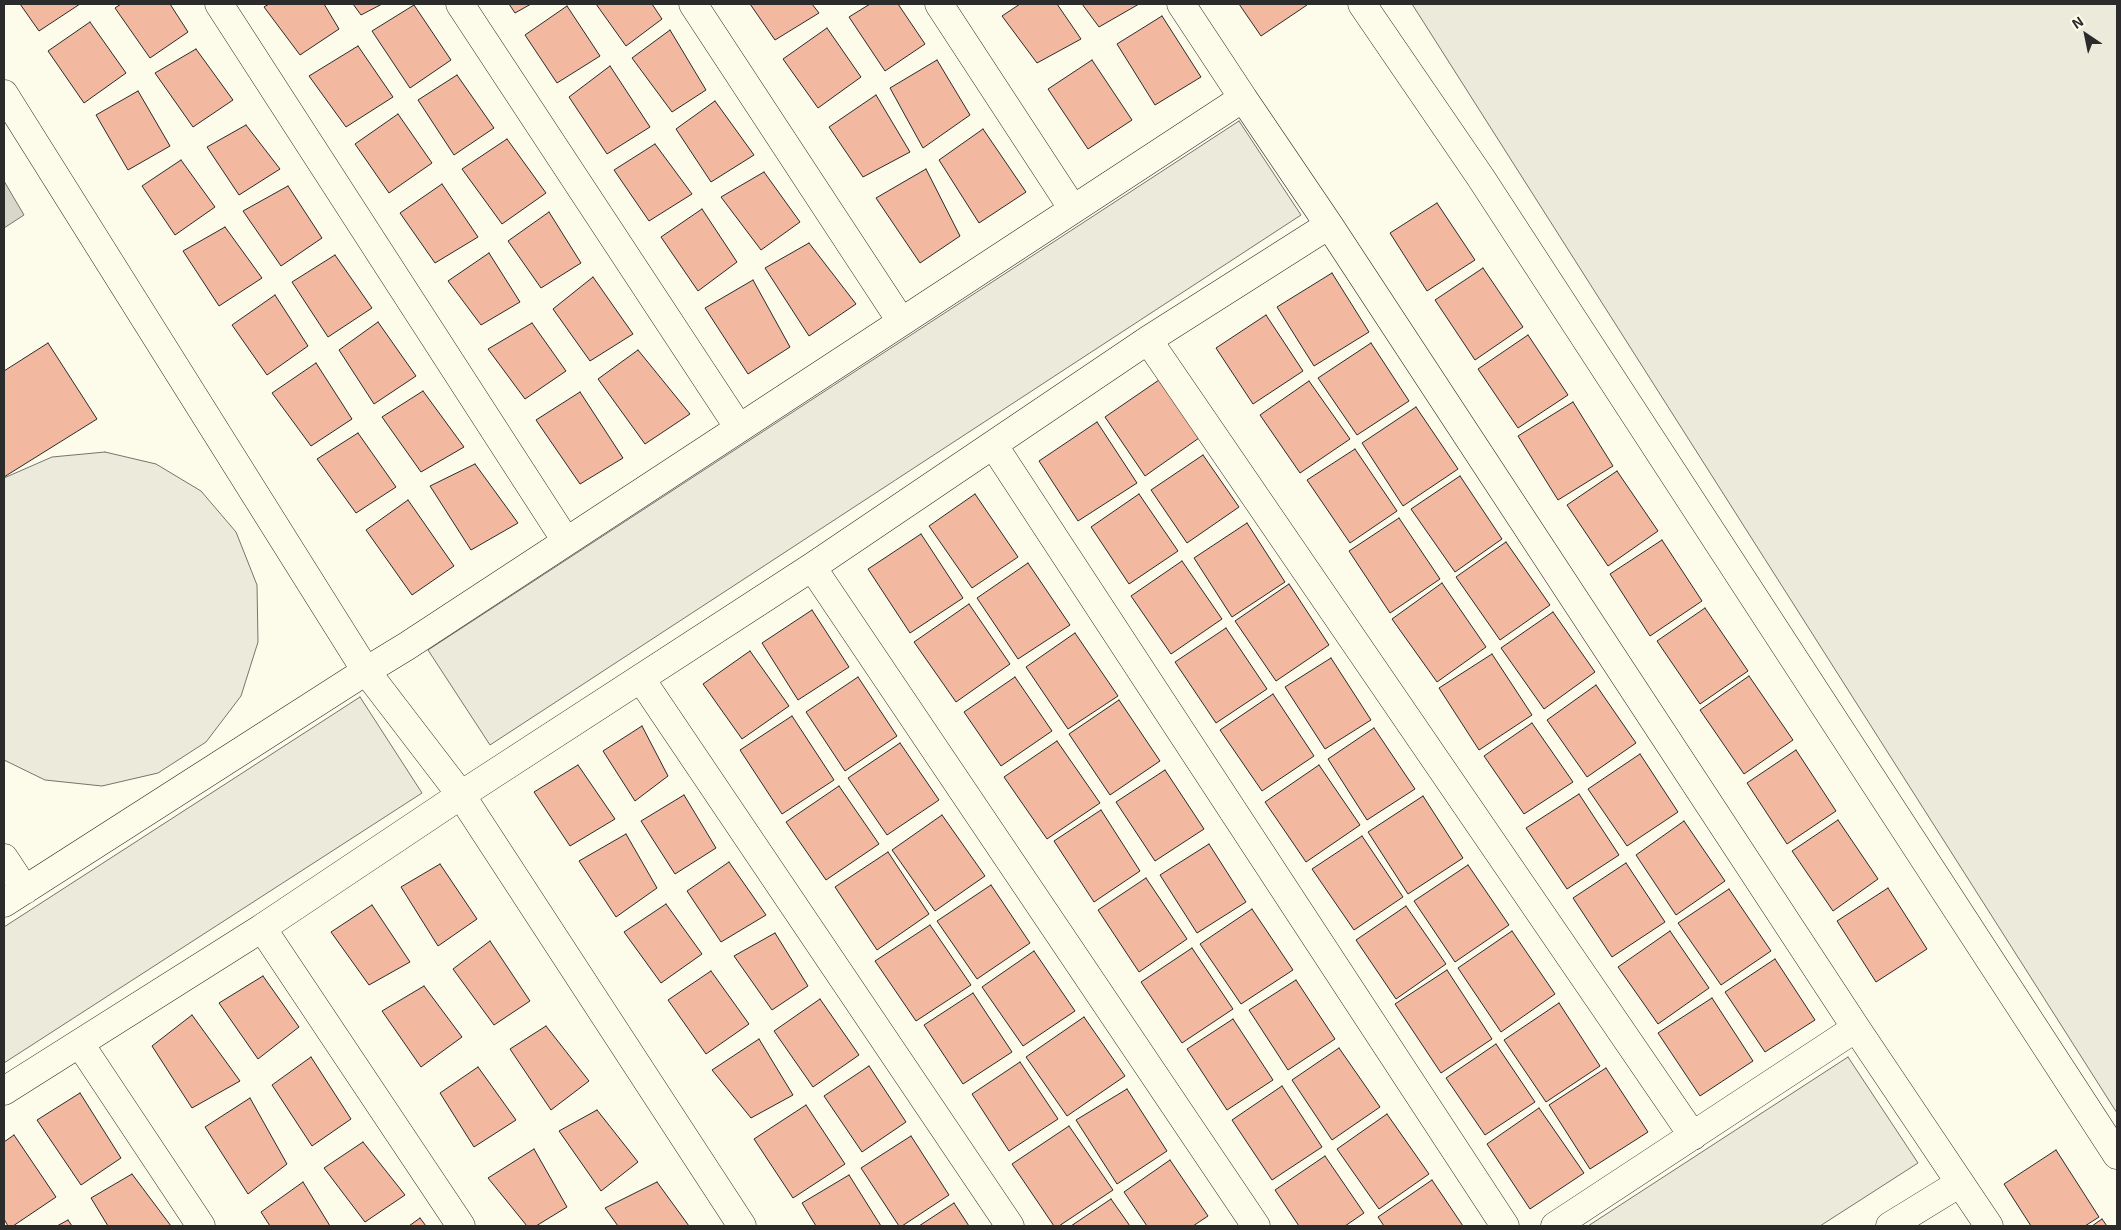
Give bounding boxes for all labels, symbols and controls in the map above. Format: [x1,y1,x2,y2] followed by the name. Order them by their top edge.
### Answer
[2061,10,2111,60] north arrow
[2068,12,2086,32] text: N

